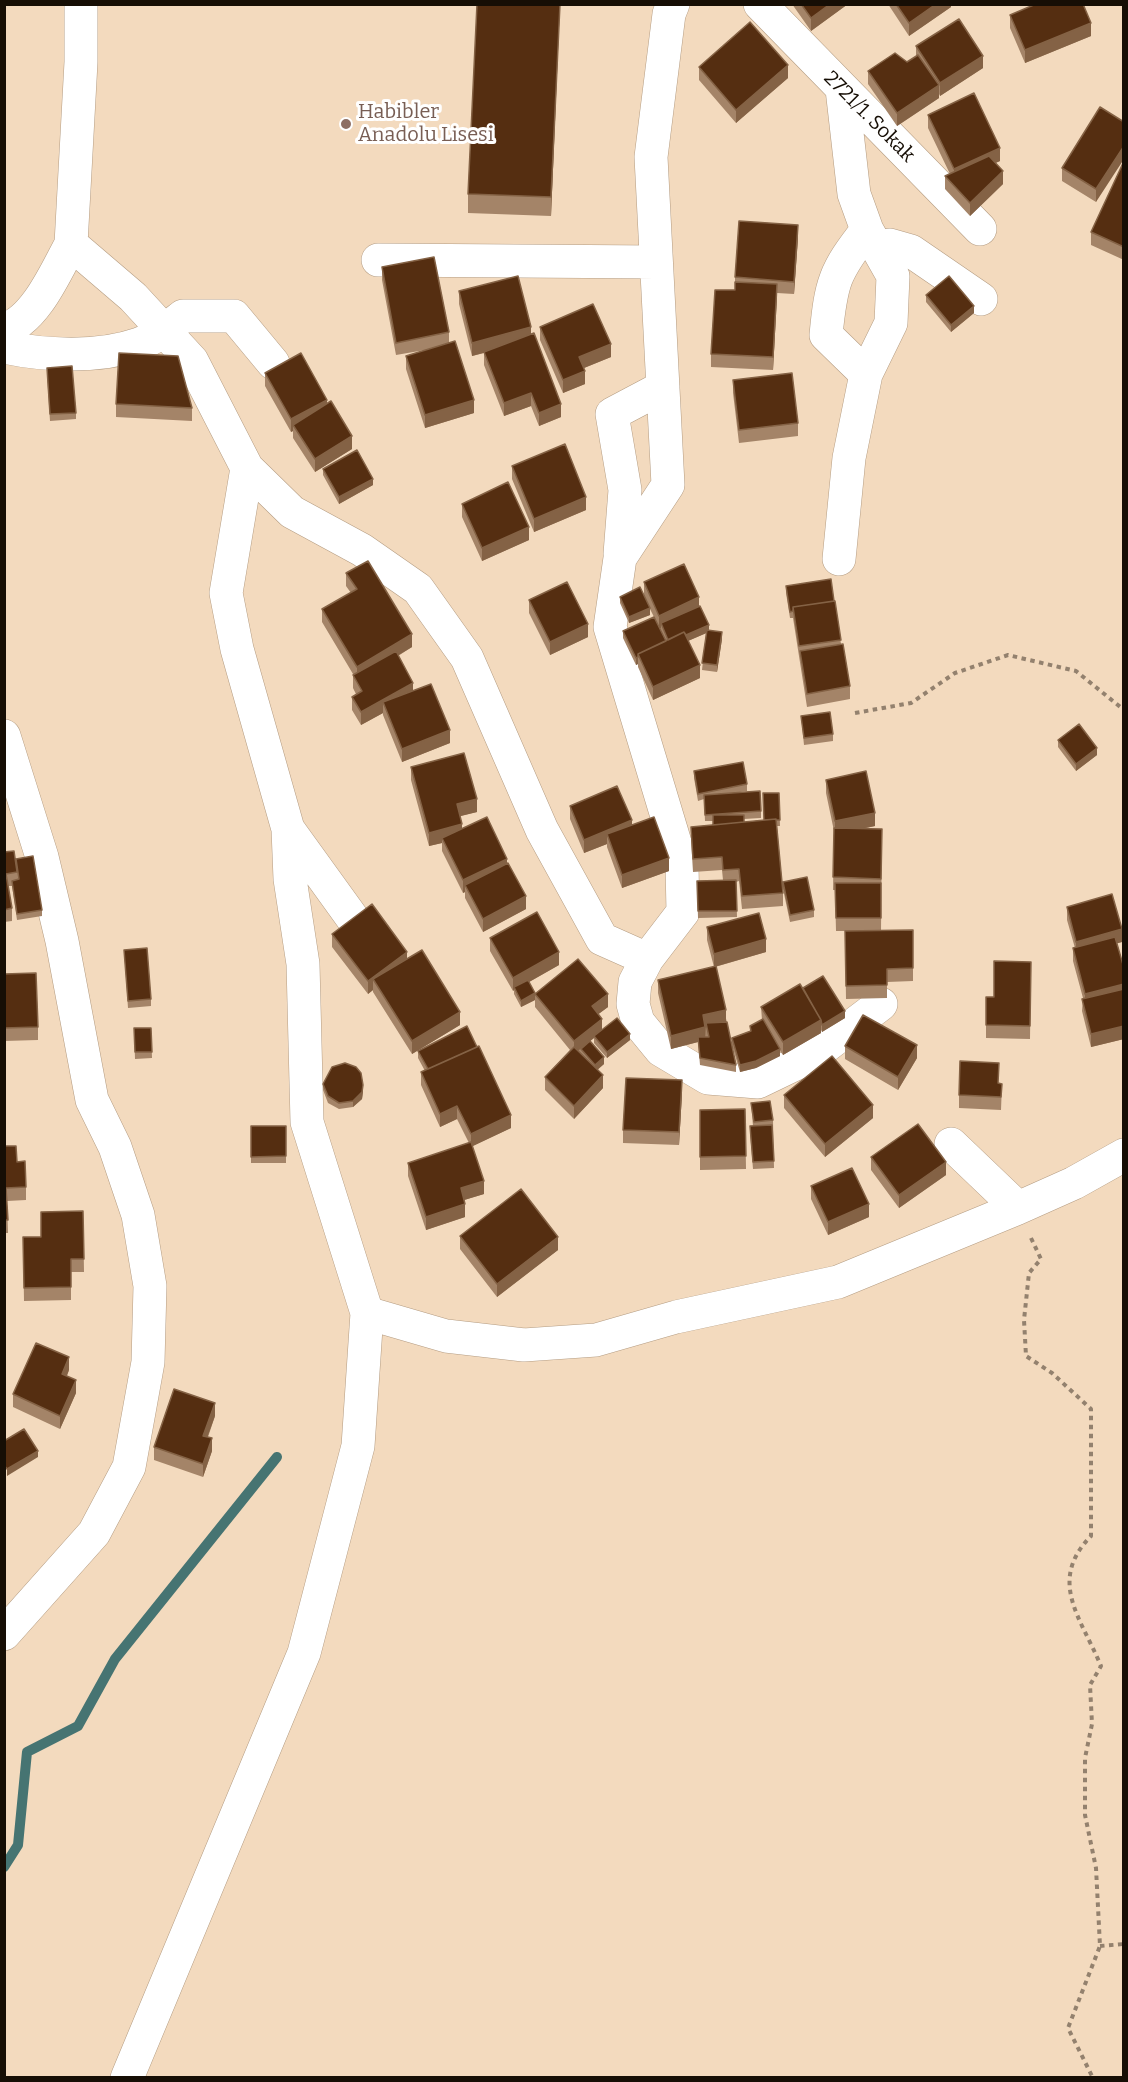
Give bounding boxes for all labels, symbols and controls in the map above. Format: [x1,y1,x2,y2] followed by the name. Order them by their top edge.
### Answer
[819,67,919,167] street label: 2721/1. Sokak
[358,100,494,147] place label: Habibler Anadolu Lisesi
[339,117,353,131] marker: Habibler Anadolu Lisesi

